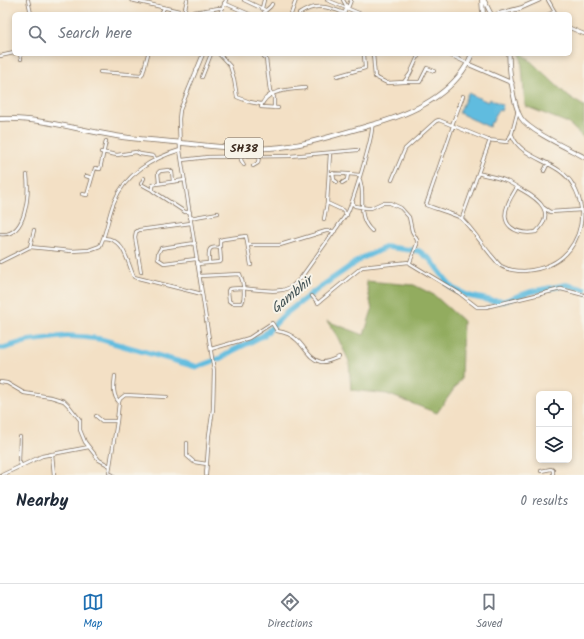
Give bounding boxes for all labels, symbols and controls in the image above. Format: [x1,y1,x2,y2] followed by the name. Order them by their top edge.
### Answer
[12,12,572,56] search box
[58,22,132,46] text: Search here
[26,23,48,45] icon: search
[225,138,263,158] road number: SH38
[266,269,320,319] water label: Gambhir
[536,391,572,463] map controls
[536,391,572,427] button: locate
[536,427,572,463] button: layers
[16,488,68,515] text: Nearby
[521,491,568,512] text: 0 results
[82,591,104,633] tab: Map
[267,591,313,633] tab: Directions
[476,591,502,633] tab: Saved

